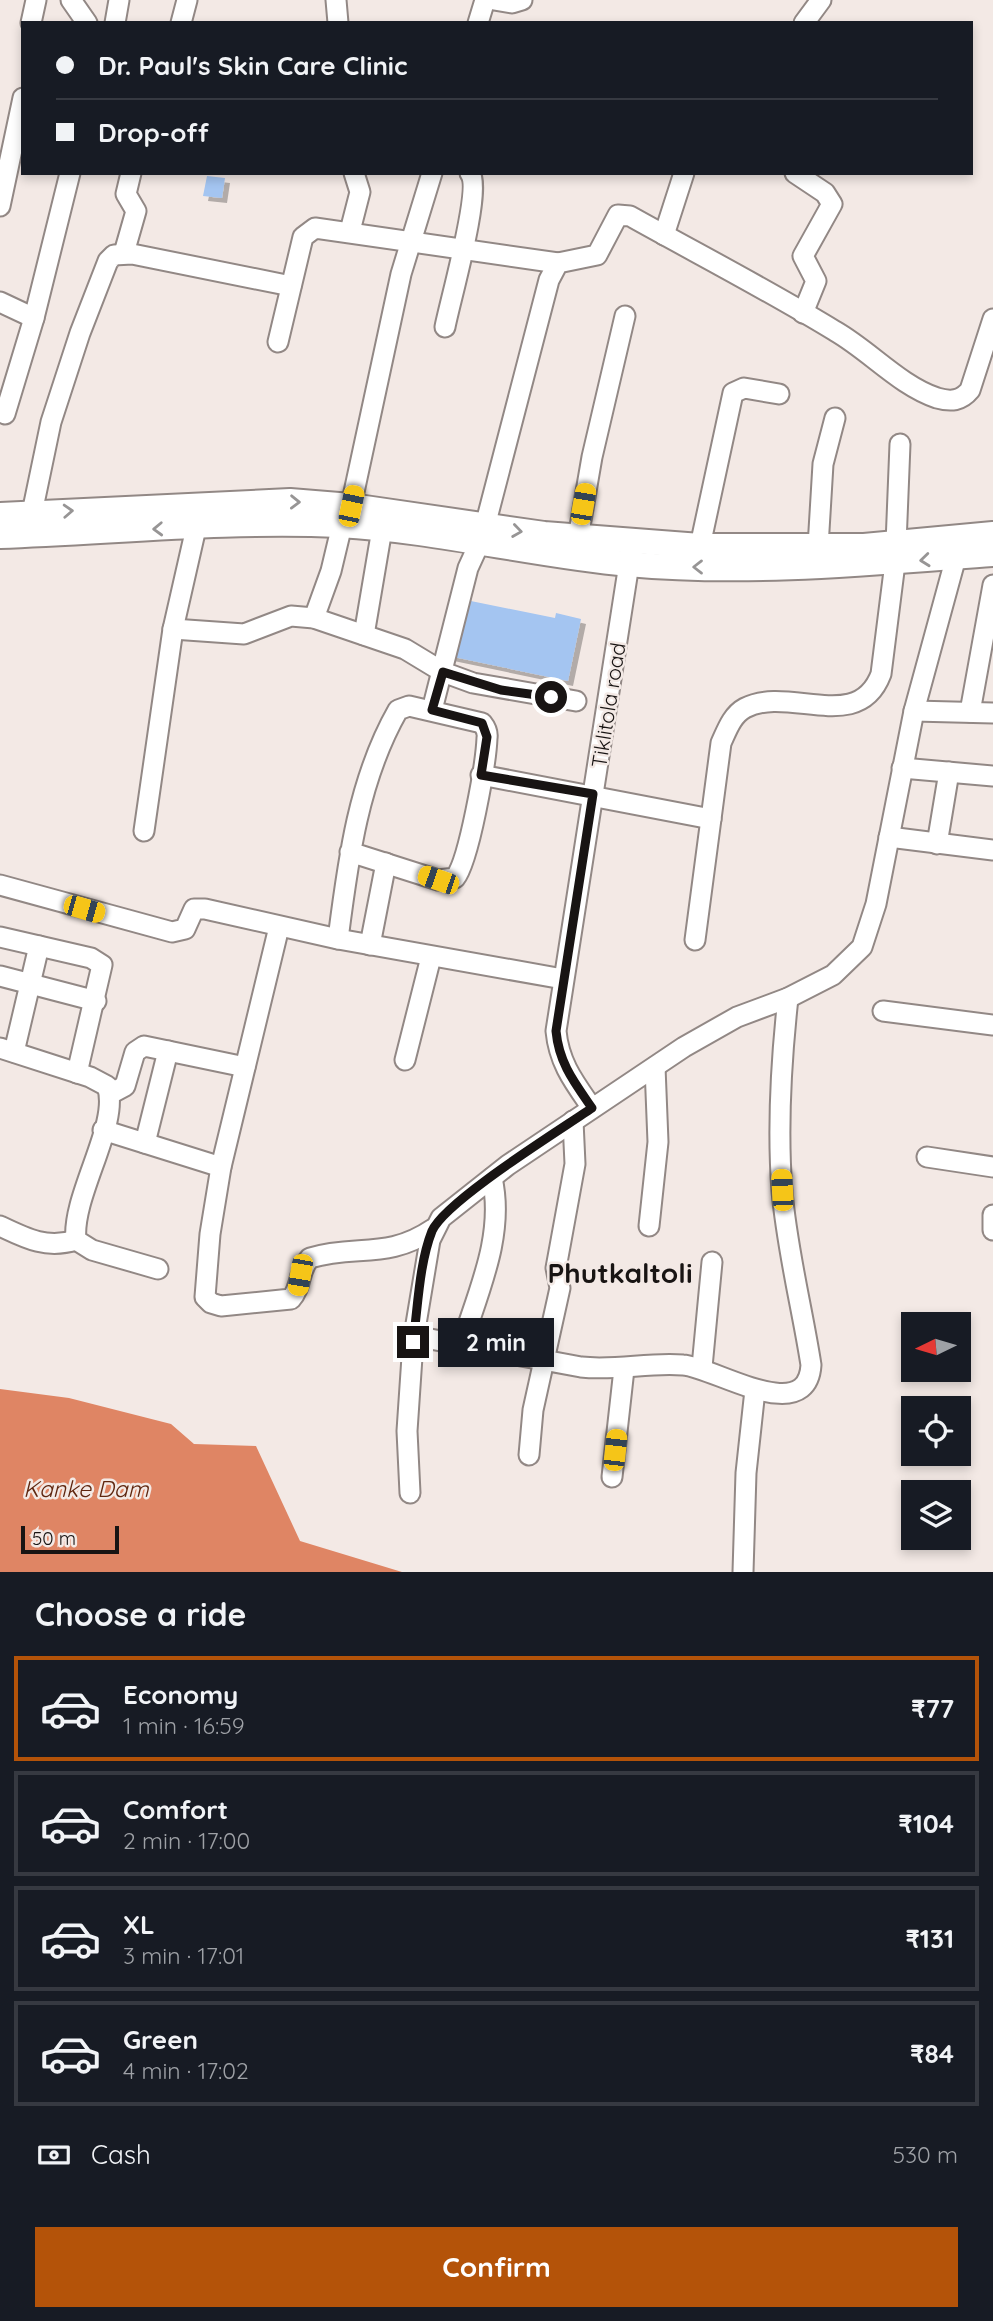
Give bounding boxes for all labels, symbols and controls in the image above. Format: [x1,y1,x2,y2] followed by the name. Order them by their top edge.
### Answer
[98,49,408,82] text: Dr. Paul's Skin Care Clinic
[98,116,209,149] text: Drop-off
[570,481,597,527] car
[337,483,366,529] car
[290,494,301,509] one-way arrow
[63,504,74,519] one-way arrow
[152,521,163,537] one-way arrow
[512,523,523,538] one-way arrow
[919,552,931,567] one-way arrow
[692,559,703,575] one-way arrow
[585,641,631,769] street label: Tiklitola road
[535,681,567,713] route start
[415,863,462,897] car
[61,893,108,925] car
[771,1168,794,1212] car
[287,1252,314,1298] car
[547,1255,693,1290] district label: Phutkaltoli
[901,1312,971,1382] north arrow
[901,1312,971,1550] map controls
[438,1318,553,1366] callout: 2 min
[397,1326,429,1358] route end
[466,1328,526,1357] text: 2 min
[901,1396,971,1466] button: locate
[603,1428,628,1472] car
[23,1474,150,1503] water label: Kanke Dam
[901,1480,971,1550] button: layers
[21,1523,119,1555] scale bar
[32,1526,76,1550] text: 50 m
[35,1594,247,1634] text: Choose a ride
[39,1677,102,1740] icon: car
[123,1678,238,1711] text: Economy
[911,1692,954,1725] text: ₹77
[123,1711,245,1740] text: 1 min · 16:59
[39,1792,102,1855] icon: car
[123,1793,228,1826] text: Comfort
[898,1807,954,1840] text: ₹104
[123,1826,250,1855] text: 2 min · 17:00
[39,1907,102,1970] icon: car
[123,1908,155,1941] text: XL
[905,1922,954,1955] text: ₹131
[123,1941,244,1970] text: 3 min · 17:01
[39,2022,102,2085] icon: car
[123,2023,198,2056] text: Green
[910,2037,954,2070] text: ₹84
[123,2056,249,2085] text: 4 min · 17:02
[35,2136,73,2174] icon: cash
[91,2138,151,2171] text: Cash
[892,2140,958,2169] text: 530 m
[35,2227,958,2307] button: Confirm

